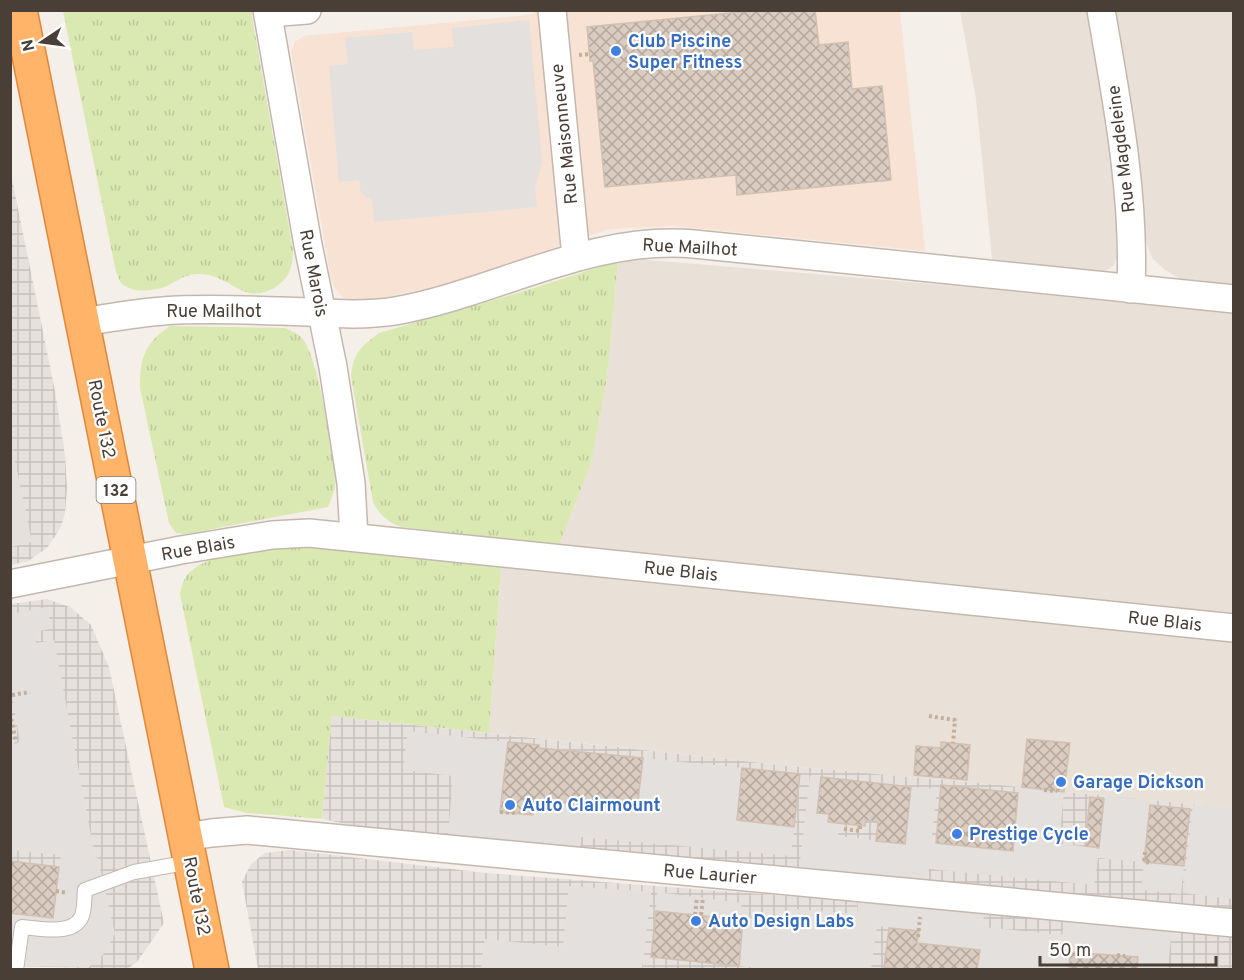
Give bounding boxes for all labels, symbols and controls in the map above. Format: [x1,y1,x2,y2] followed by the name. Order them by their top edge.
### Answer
[12,12,72,72] north arrow
[628,31,742,75] place label: Club Piscine Super Fitness
[18,37,40,53] text: N
[609,44,623,58] marker: Club Piscine Super Fitness
[547,62,584,205] street label: Rue Maisonneuve
[1103,84,1142,214] street label: Rue Magdeleine
[293,227,332,319] street label: Rue Marois
[642,235,738,262] street label: Rue Mailhot
[166,301,262,324] street label: Rue Mailhot
[82,378,119,461] street label: Route 132
[96,477,136,503] road number: 132
[159,532,237,567] street label: Rue Blais
[643,557,719,588] street label: Rue Blais
[1127,607,1203,638] street label: Rue Blais
[1073,772,1204,795] place label: Garage Dickson
[1054,775,1068,789] marker: Garage Dickson
[522,795,661,818] place label: Auto Clairmount
[503,798,517,812] marker: Auto Clairmount
[969,824,1089,847] place label: Prestige Cycle
[950,827,964,841] marker: Prestige Cycle
[177,855,214,938] street label: Route 132
[662,860,758,891] street label: Rue Laurier
[708,911,854,934] place label: Auto Design Labs
[689,914,703,928] marker: Auto Design Labs
[1040,929,1216,967] scale bar
[1049,940,1091,963] text: 50 m

